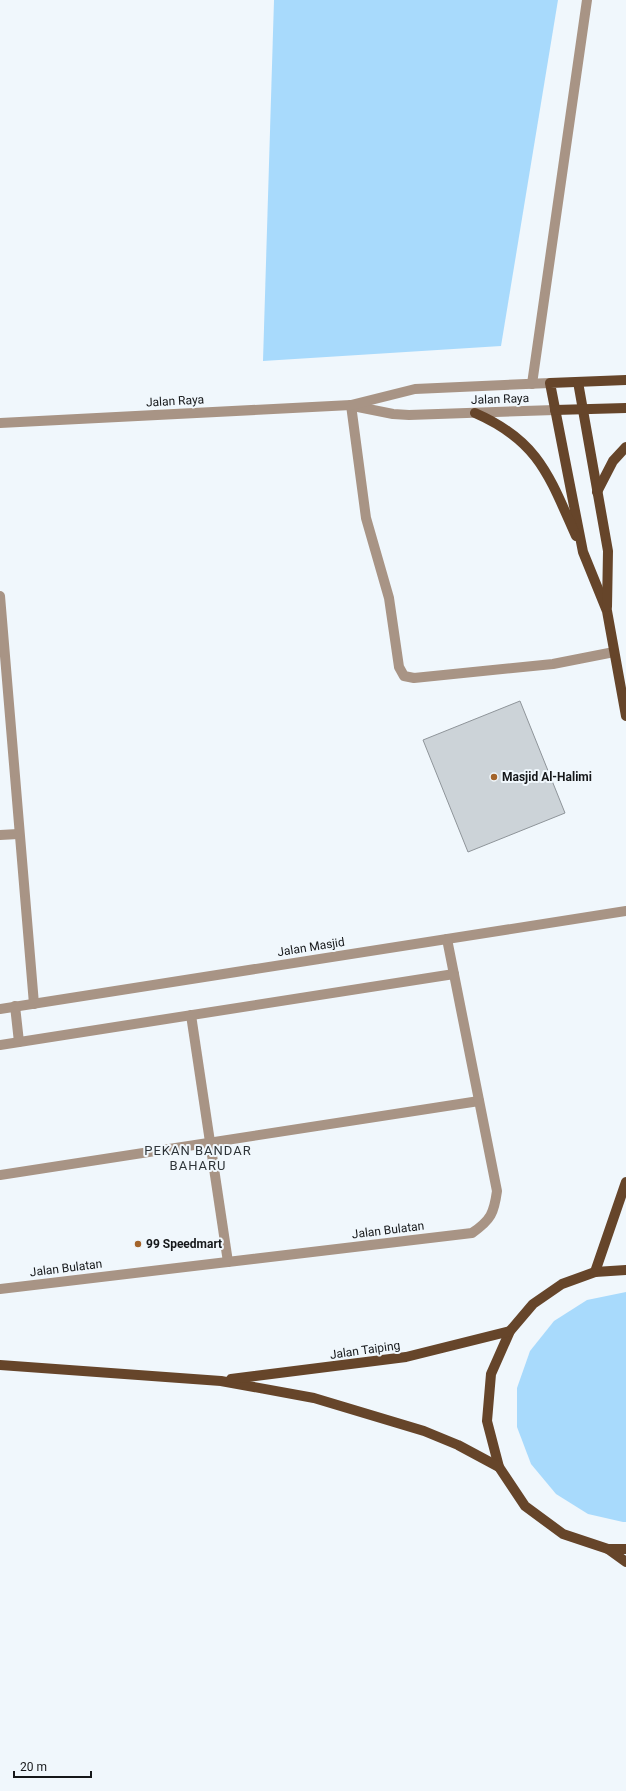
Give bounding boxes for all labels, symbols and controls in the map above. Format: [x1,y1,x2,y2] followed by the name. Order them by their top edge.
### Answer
[471,391,529,407] street label: Jalan Raya
[146,392,204,410] street label: Jalan Raya
[502,770,592,784] place label: Masjid Al-Halimi
[489,772,499,782] marker: Masjid Al-Halimi
[276,935,346,959] street label: Jalan Masjid
[144,1143,252,1173] district label: PEKAN BANDAR BAHARU
[351,1219,425,1241] street label: Jalan Bulatan
[146,1237,222,1251] place label: 99 Speedmart
[133,1239,143,1249] marker: 99 Speedmart
[29,1257,103,1279] street label: Jalan Bulatan
[329,1338,401,1362] street label: Jalan Taiping
[14,1753,91,1779] scale bar
[20,1760,47,1774] text: 20 m

